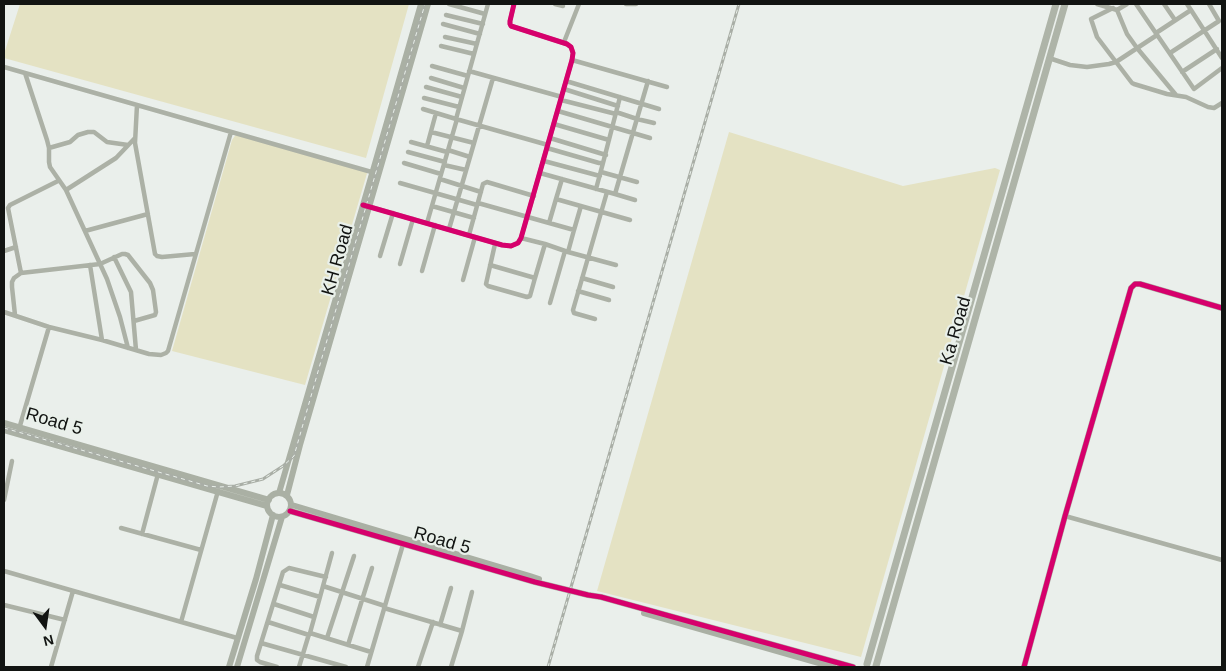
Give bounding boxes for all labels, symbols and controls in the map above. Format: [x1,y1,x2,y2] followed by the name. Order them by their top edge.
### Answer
[318,222,358,298] street label: KH Road
[936,294,976,368] street label: Ka Road
[23,404,85,440] street label: Road 5
[411,523,473,559] street label: Road 5
[20,601,70,651] north arrow
[42,632,55,650] text: N

